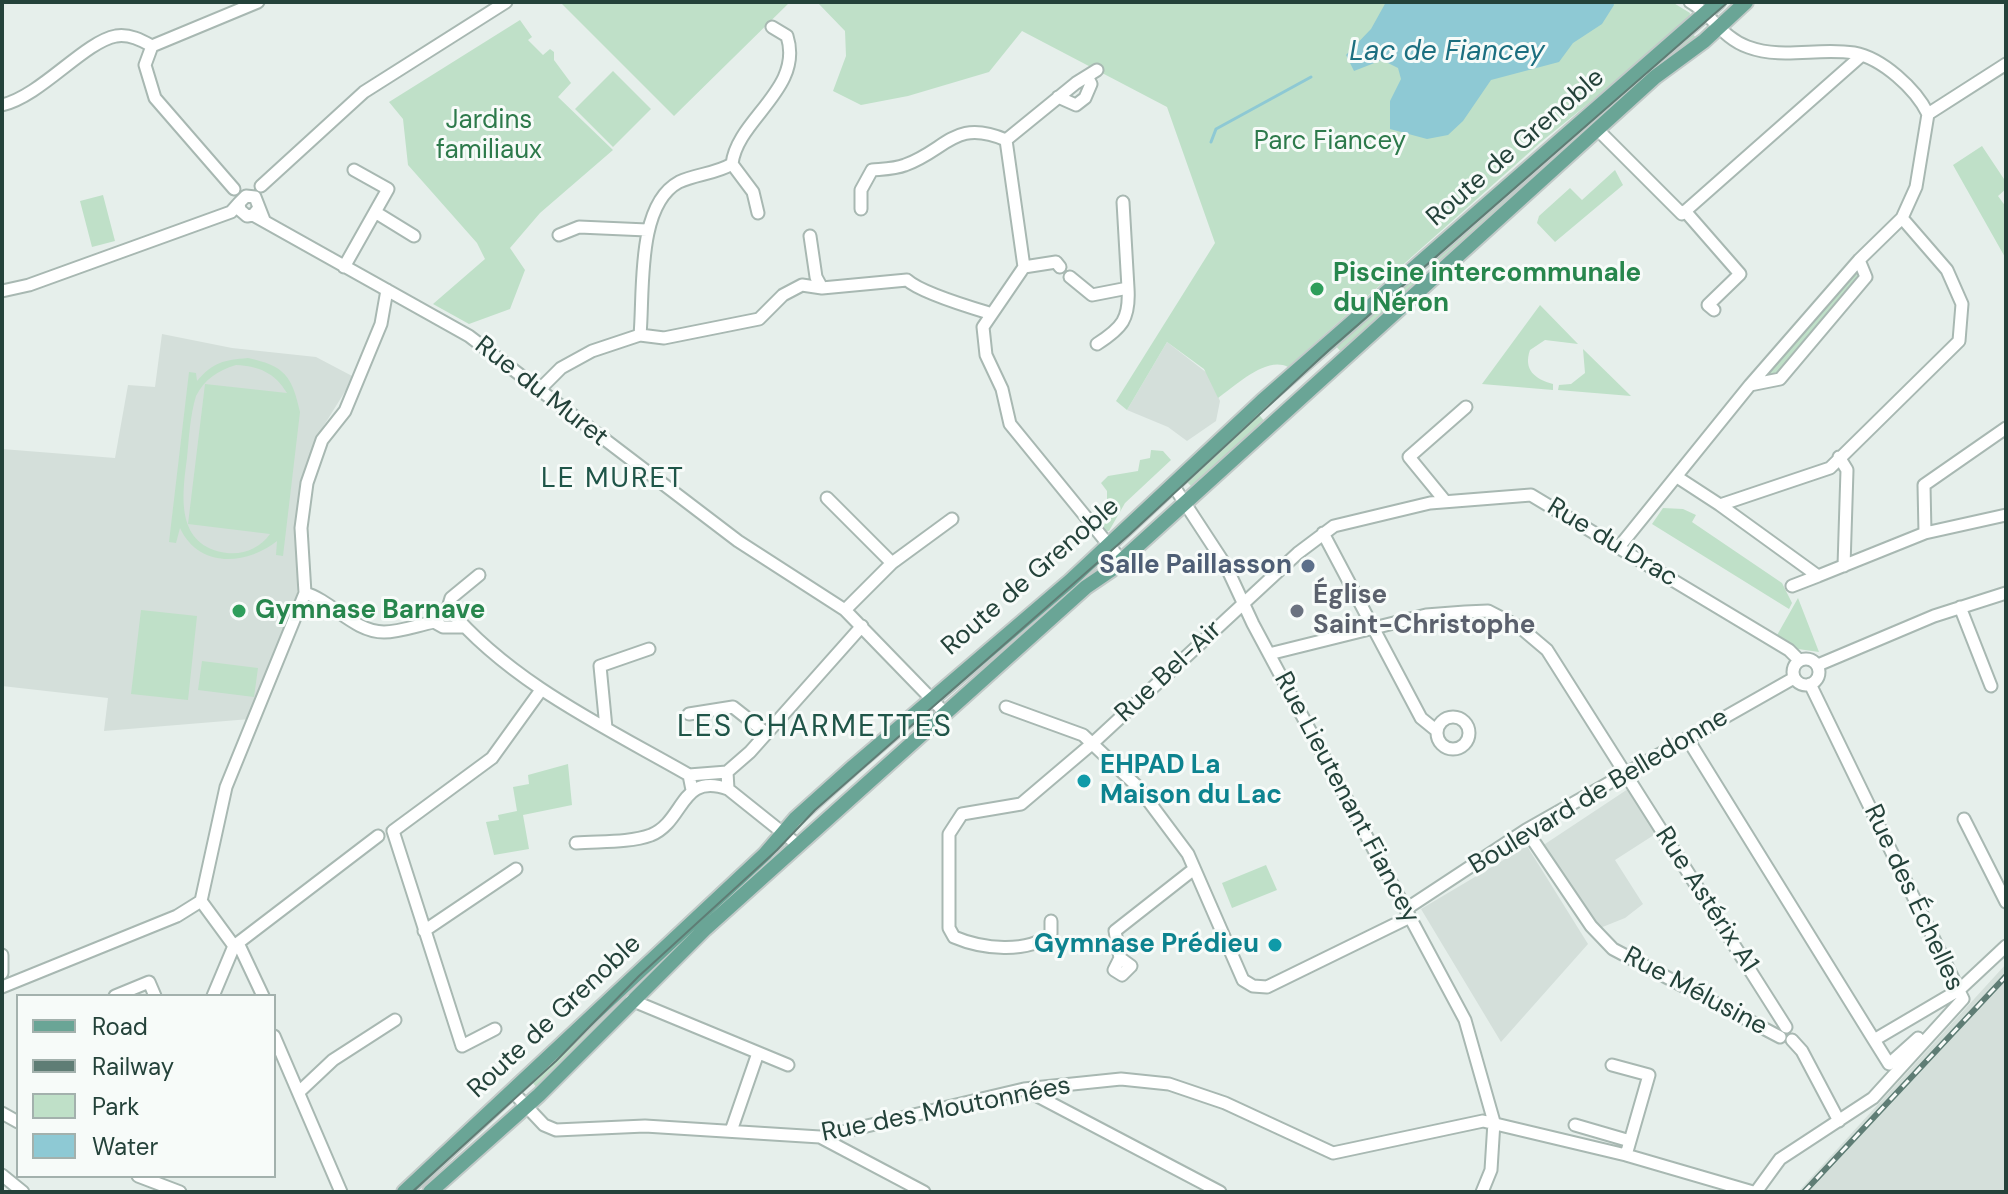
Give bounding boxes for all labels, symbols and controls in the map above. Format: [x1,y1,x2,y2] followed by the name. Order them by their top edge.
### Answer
[1349,36,1545,70] water label: Lac de Fiancey
[1421,62,1611,234] street label: Route de Grenoble
[436,105,542,166] park label: Jardins familiaux
[1254,126,1406,158] park label: Parc Fiancey
[1333,258,1641,320] place label: Piscine intercommunale du Néron
[1308,280,1326,298] marker: Piscine intercommunale du Néron
[468,330,614,454] street label: Rue du Muret
[541,463,685,497] district label: LE MURET
[936,491,1126,663] street label: Route de Grenoble
[1541,492,1683,594] street label: Rue du Drac
[1099,550,1292,582] place label: Salle Paillasson
[1299,557,1317,575] marker: Salle Paillasson
[1313,580,1535,642] place label: Église Saint-Christophe
[255,595,485,627] place label: Gymnase Barnave
[230,602,248,620] marker: Gymnase Barnave
[1288,602,1306,620] marker: Église Saint-Christophe
[1109,615,1229,729] street label: Rue Bel-Air
[1266,667,1426,929] street label: Rue Lieutenant Fiancey
[1464,702,1734,882] street label: Boulevard de Belledonne
[677,710,953,746] district label: LES CHARMETTES
[1100,750,1282,812] place label: EHPAD La Maison du Lac
[1075,772,1093,790] marker: EHPAD La Maison du Lac
[1856,800,1970,996] street label: Rue des Échelles
[1648,822,1764,978] street label: Rue Astérix A1
[462,929,648,1105] street label: Route de Grenoble
[1034,929,1259,961] place label: Gymnase Prédieu
[1266,936,1284,954] marker: Gymnase Prédieu
[1618,941,1772,1043] street label: Rue Mélusine
[16,994,276,1178] legend
[92,1011,148,1042] text: Road
[92,1051,174,1082] text: Railway
[819,1071,1073,1149] street label: Rue des Moutonnées
[92,1091,139,1122] text: Park
[92,1131,158,1162] text: Water

